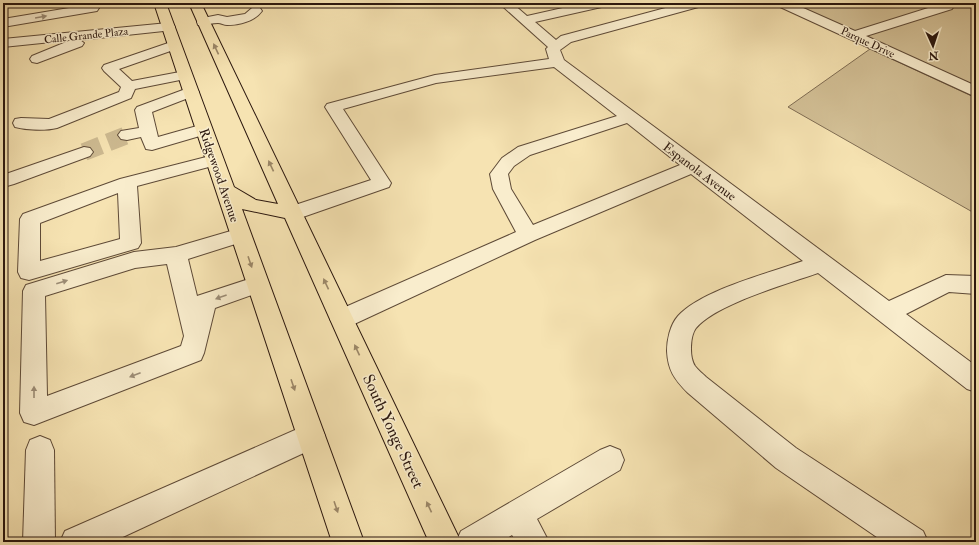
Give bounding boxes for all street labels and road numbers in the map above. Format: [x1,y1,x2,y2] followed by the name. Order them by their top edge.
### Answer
[839,24,897,61] street label: Parque Drive
[43,25,129,46] street label: Calle Grande Plaza
[196,126,243,225] street label: Ridgewood Avenue
[659,139,740,206] street label: Espanola Avenue
[358,371,428,492] street label: South Yonge Street

